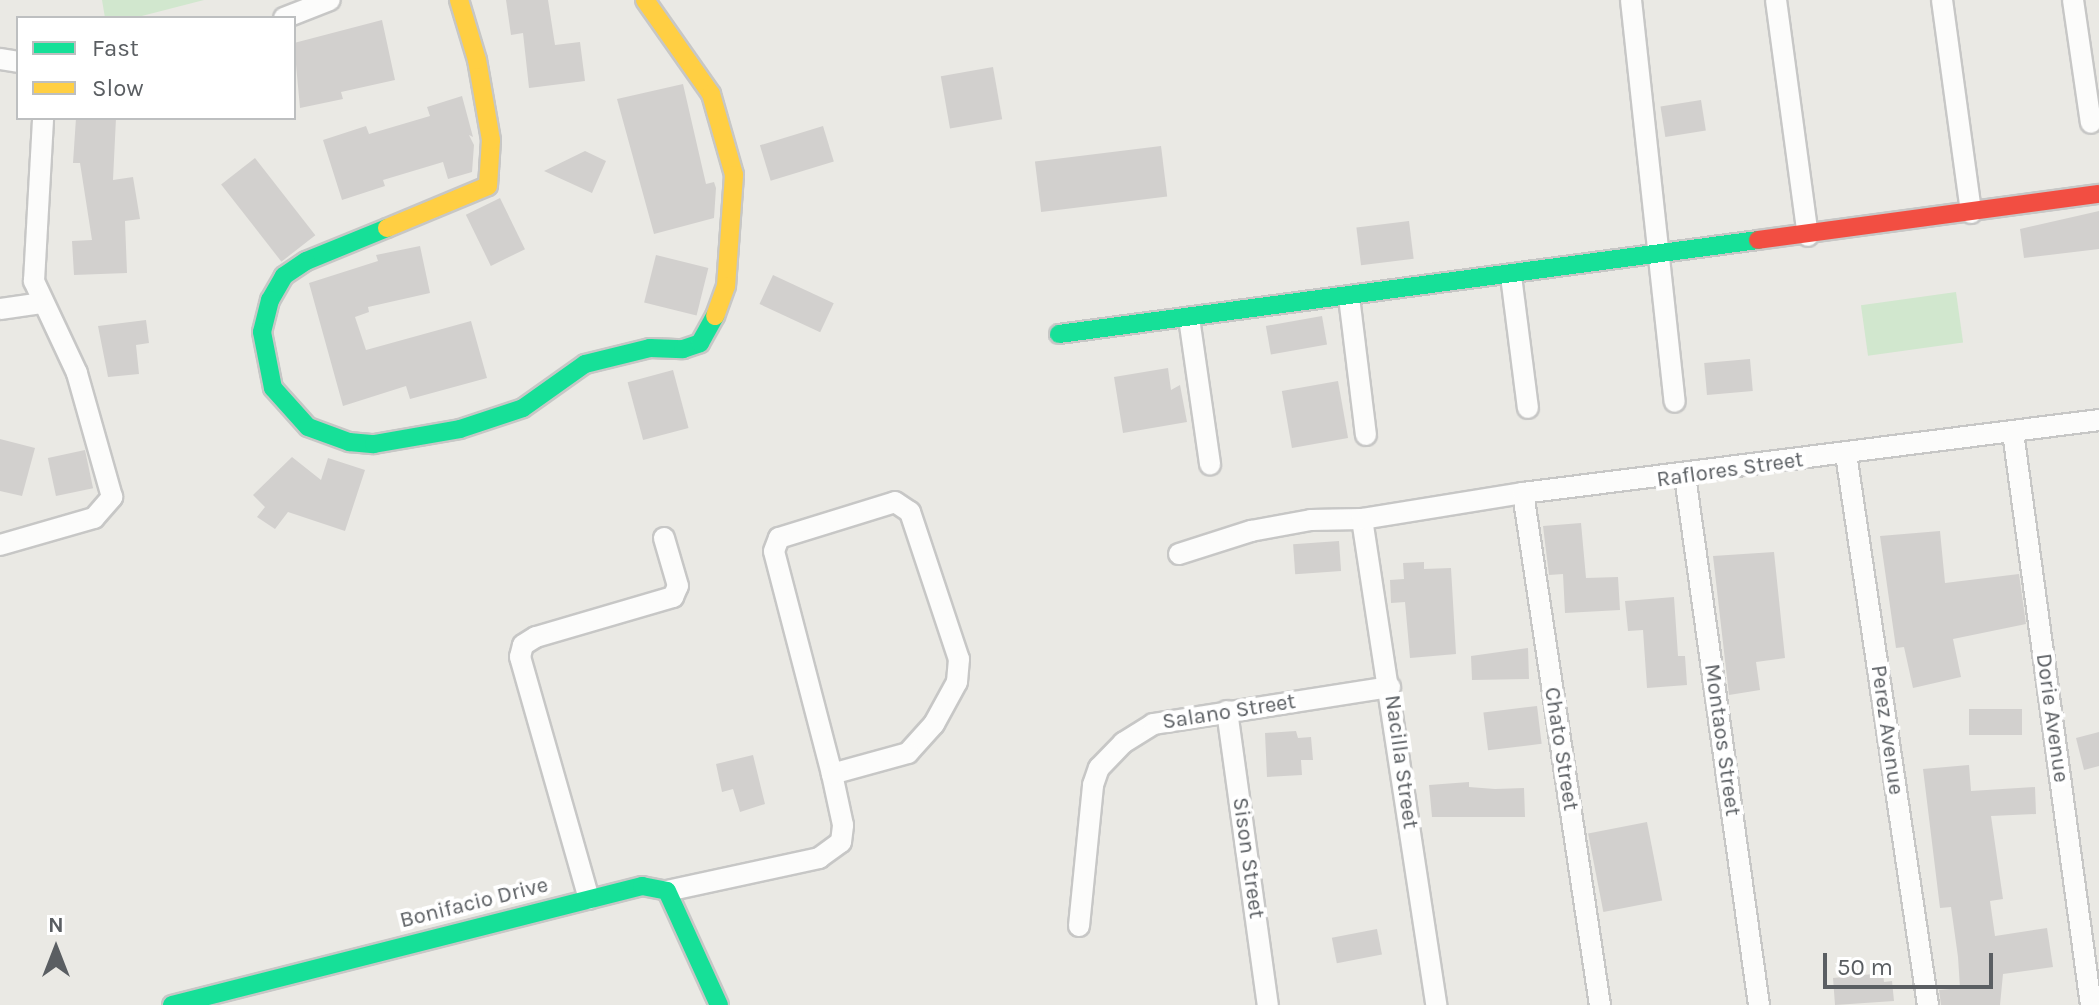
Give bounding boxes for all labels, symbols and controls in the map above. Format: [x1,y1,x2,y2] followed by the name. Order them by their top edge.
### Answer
[16,16,296,120] legend
[92,34,139,62] text: Fast
[92,74,144,102] text: Slow
[1655,447,1805,493] street label: Raflores Street
[2030,652,2074,784] street label: Dorie Avenue
[1698,662,1746,818] street label: Montaos Street
[1865,663,1909,797] street label: Perez Avenue
[1538,685,1584,813] street label: Chato Street
[1160,688,1298,736] street label: Salano Street
[1379,693,1423,831] street label: Nacilla Street
[1226,796,1270,920] street label: Sison Street
[397,872,551,934] street label: Bonifacio Drive
[16,909,96,989] north arrow
[48,912,64,938] text: N
[1827,937,1997,987] scale bar
[1837,953,1893,981] text: 50 m

